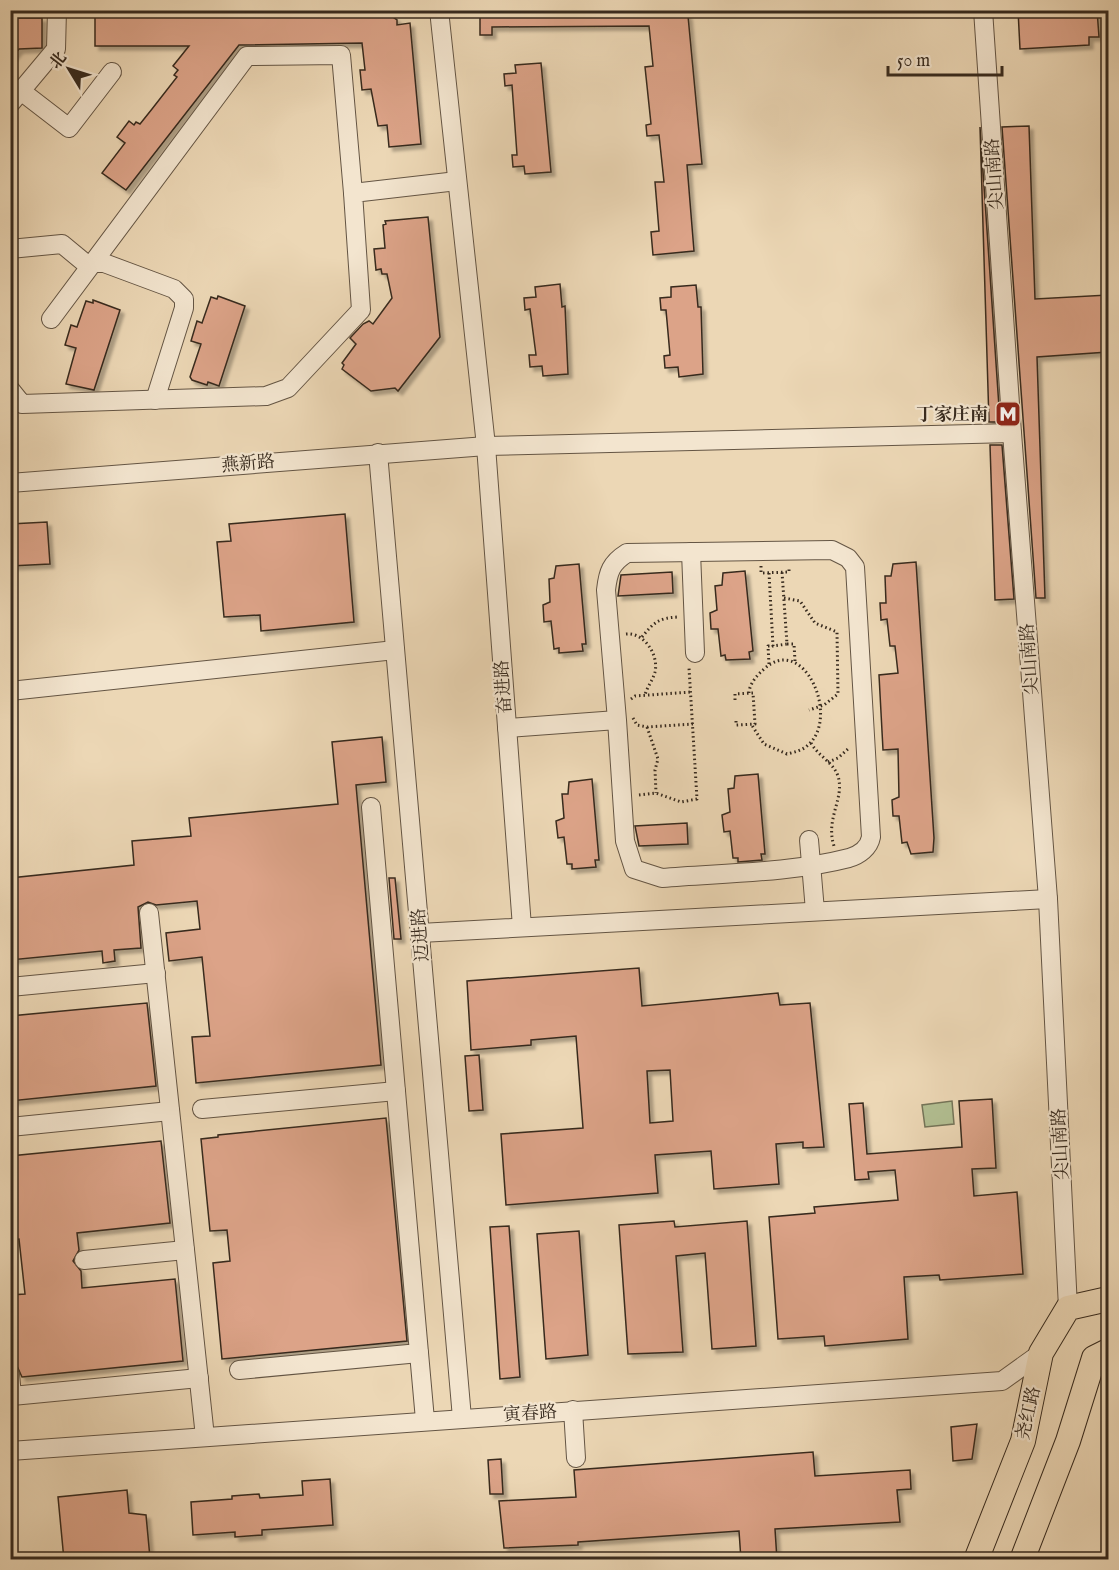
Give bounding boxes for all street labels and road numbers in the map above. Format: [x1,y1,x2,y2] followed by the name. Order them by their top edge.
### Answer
[982,137,1009,211] street label: 尖山南路
[220,451,276,478] street label: 燕新路
[1017,622,1044,696] street label: 尖山南路
[491,659,518,715] street label: 奋进路
[408,907,435,963] street label: 迈进路
[1048,1107,1075,1180] street label: 尖山南路
[1012,1384,1047,1442] street label: 尧红路
[502,1401,558,1428] street label: 寅春路

